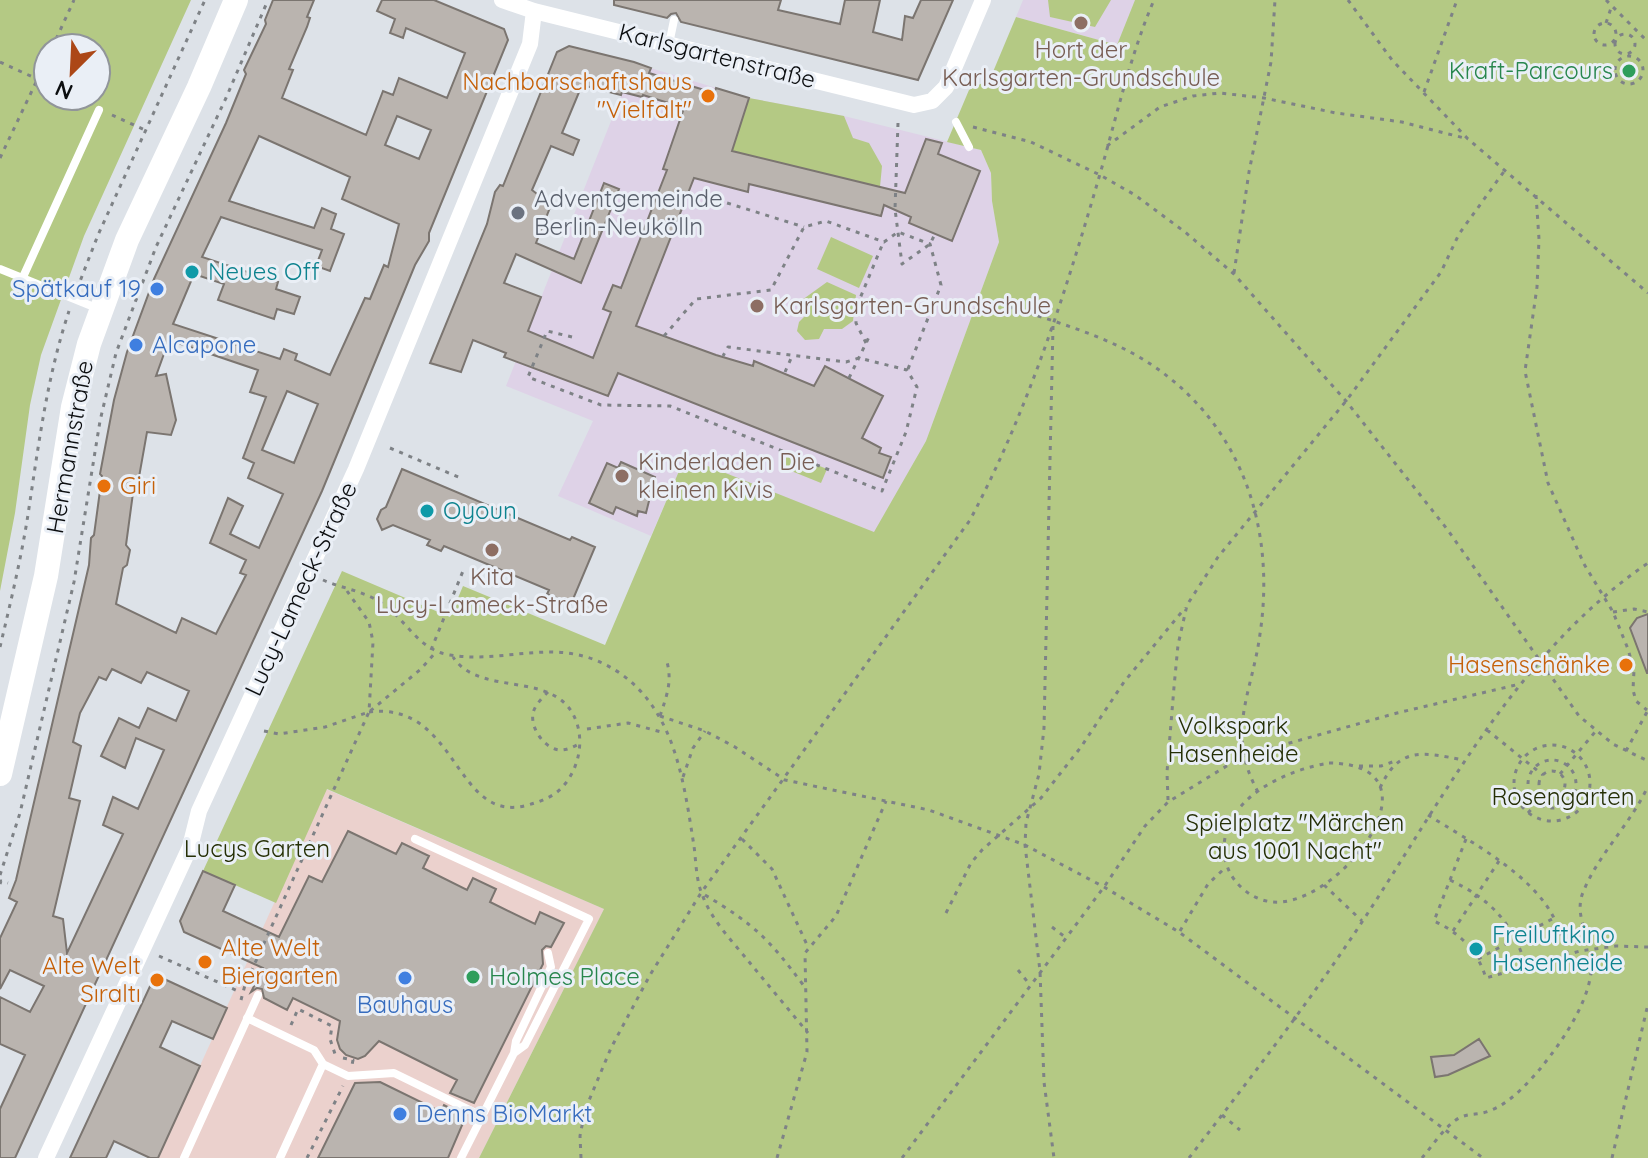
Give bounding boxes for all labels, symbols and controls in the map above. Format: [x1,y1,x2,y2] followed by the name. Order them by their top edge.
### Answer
[1072,14,1090,32] marker: Hort der Karlsgarten-Grundschule
[616,16,819,94] street label: Karlsgartenstraße
[32,32,112,112] north arrow
[942,34,1220,92] place label: Hort der Karlsgarten-Grundschule
[1449,55,1613,85] place label: Kraft-Parcours
[1620,62,1638,80] marker: Kraft-Parcours
[462,66,692,124] place label: Nachbarschaftshaus "Vielfalt"
[51,74,77,106] text: N
[699,87,717,105] marker: Nachbarschaftshaus "Vielfalt"
[534,183,723,241] place label: Adventgemeinde Berlin-Neukölln
[509,204,527,222] marker: Adventgemeinde Berlin-Neukölln
[208,256,320,286] place label: Neues Off
[183,263,201,281] marker: Neues Off
[12,273,141,303] place label: Spätkauf 19
[148,280,166,298] marker: Spätkauf 19
[773,290,1051,320] place label: Karlsgarten-Grundschule
[748,297,766,315] marker: Karlsgarten-Grundschule
[152,329,256,359] place label: Alcapone
[127,336,145,354] marker: Alcapone
[39,358,99,536] street label: Hermannstraße
[638,446,815,504] place label: Kinderladen Die kleinen Kivis
[613,467,631,485] marker: Kinderladen Die kleinen Kivis
[120,470,156,500] place label: Giri
[95,477,113,495] marker: Giri
[237,477,363,700] street label: Lucy-Lameck-Straße
[443,495,517,525] place label: Oyoun
[418,502,436,520] marker: Oyoun
[483,541,501,559] marker: Kita Lucy-Lameck-Straße
[376,561,608,619] place label: Kita Lucy-Lameck-Straße
[1448,649,1610,679] place label: Hasenschänke
[1617,656,1635,674] marker: Hasenschänke
[1168,710,1298,768] park label: Volkspark Hasenheide
[1491,781,1635,811] park label: Rosengarten
[1186,807,1404,865] park label: Spielplatz "Märchen aus 1001 Nacht"
[184,833,330,863] park label: Lucys Garten
[1492,919,1623,977] place label: Freiluftkino Hasenheide
[221,932,338,990] place label: Alte Welt Biergarten
[1467,940,1485,958] marker: Freiluftkino Hasenheide
[42,950,141,1008] place label: Alte Welt Sıraltı
[196,953,214,971] marker: Alte Welt Biergarten
[489,961,640,991] place label: Holmes Place
[464,968,482,986] marker: Holmes Place
[396,969,414,987] marker: Bauhaus
[148,971,166,989] marker: Alte Welt Sıraltı
[357,989,453,1019] place label: Bauhaus
[416,1098,592,1128] place label: Denns BioMarkt
[391,1105,409,1123] marker: Denns BioMarkt

